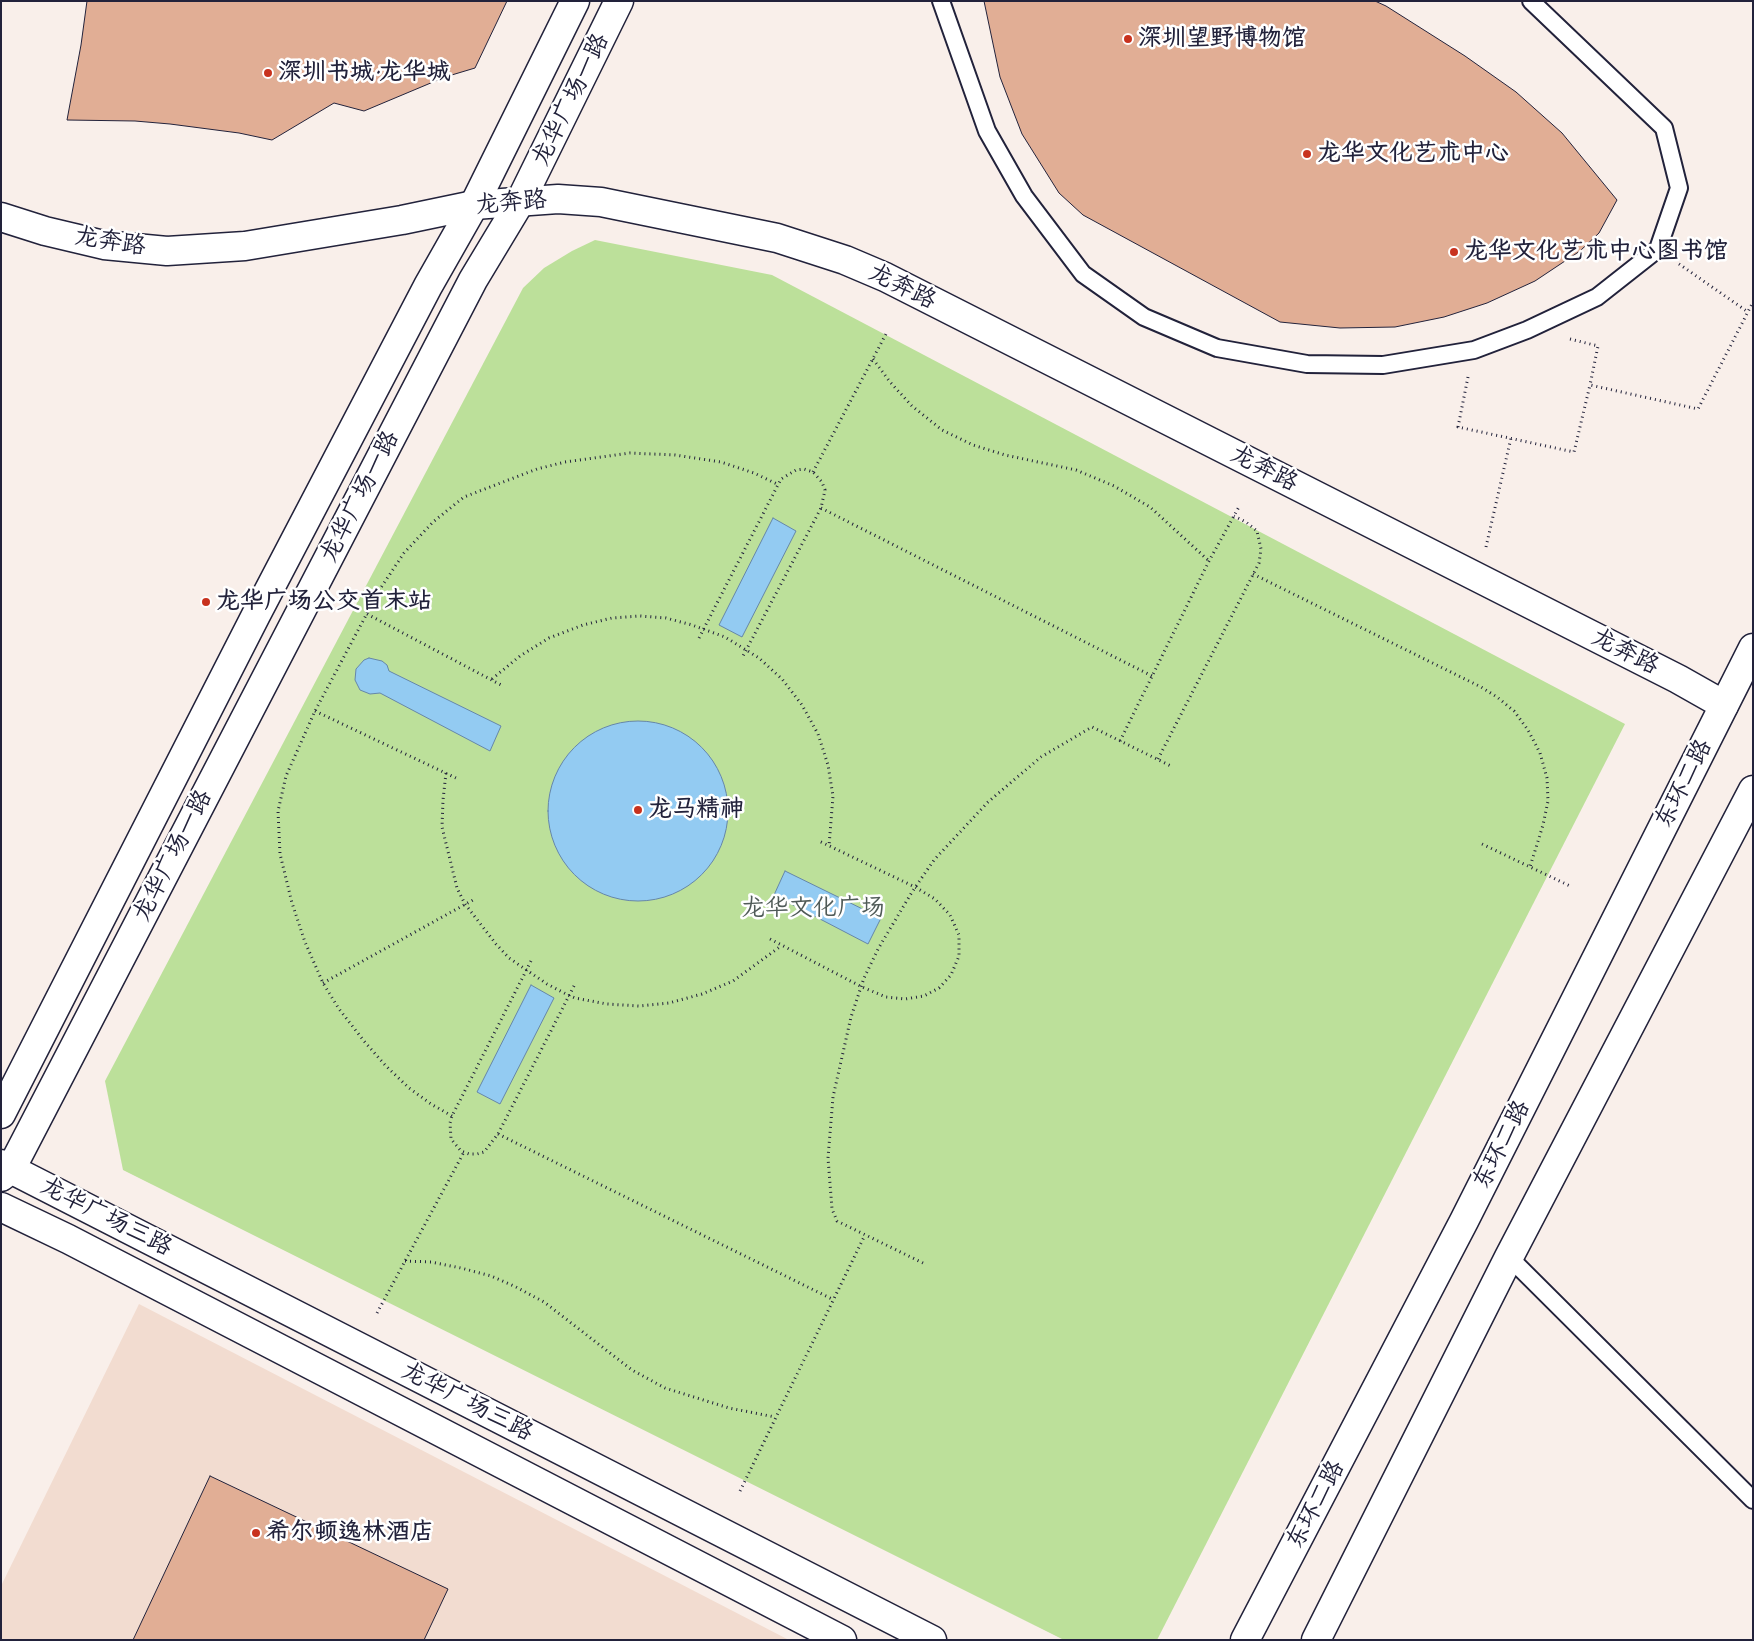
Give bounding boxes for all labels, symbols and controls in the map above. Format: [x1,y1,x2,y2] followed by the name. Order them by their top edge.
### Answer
[1138,25,1306,53] place label: 深圳望野博物馆
[526,29,616,171] street label: 龙华广场一路
[1122,33,1134,45] marker: 深圳望野博物馆
[278,59,450,87] place label: 深圳书城·龙华城
[262,67,274,79] marker: 深圳书城·龙华城
[1317,140,1509,168] place label: 龙华文化艺术中心
[1301,148,1313,160] marker: 龙华文化艺术中心
[474,186,548,220] street label: 龙奔路
[72,222,148,262] street label: 龙奔路
[1464,238,1728,266] place label: 龙华文化艺术中心图书馆
[1448,246,1460,258] marker: 龙华文化艺术中心图书馆
[863,258,941,316] street label: 龙奔路
[314,426,406,568] street label: 龙华广场一路
[1225,440,1303,498] street label: 龙奔路
[216,588,432,616] place label: 龙华广场公交首末站
[200,596,212,608] marker: 龙华广场公交首末站
[1586,623,1664,681] street label: 龙奔路
[1649,735,1719,833] street label: 东环二路
[127,785,219,927] street label: 龙华广场一路
[648,796,744,824] place label: 龙马精神
[632,804,644,816] marker: 龙马精神
[741,895,885,923] park label: 龙华文化广场
[1467,1096,1537,1194] street label: 东环二路
[35,1171,177,1263] street label: 龙华广场三路
[396,1356,538,1448] street label: 龙华广场三路
[1281,1456,1351,1554] street label: 东环二路
[266,1519,434,1547] place label: 希尔顿逸林酒店
[250,1527,262,1539] marker: 希尔顿逸林酒店

